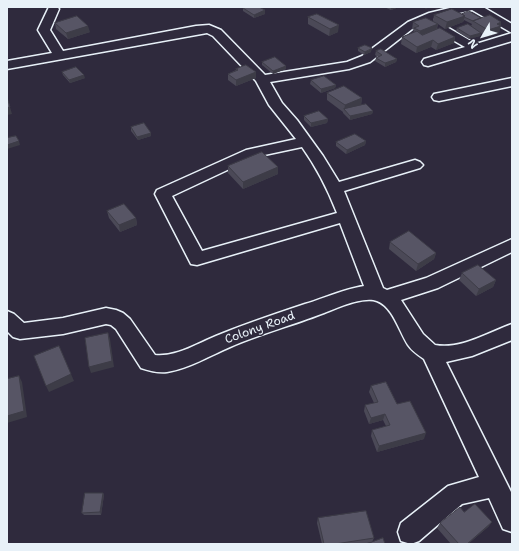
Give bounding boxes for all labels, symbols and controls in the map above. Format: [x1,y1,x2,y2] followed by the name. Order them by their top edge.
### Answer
[463,16,503,56] north arrow
[465,36,482,52] text: N
[223,309,297,347] street label: Colony Road

